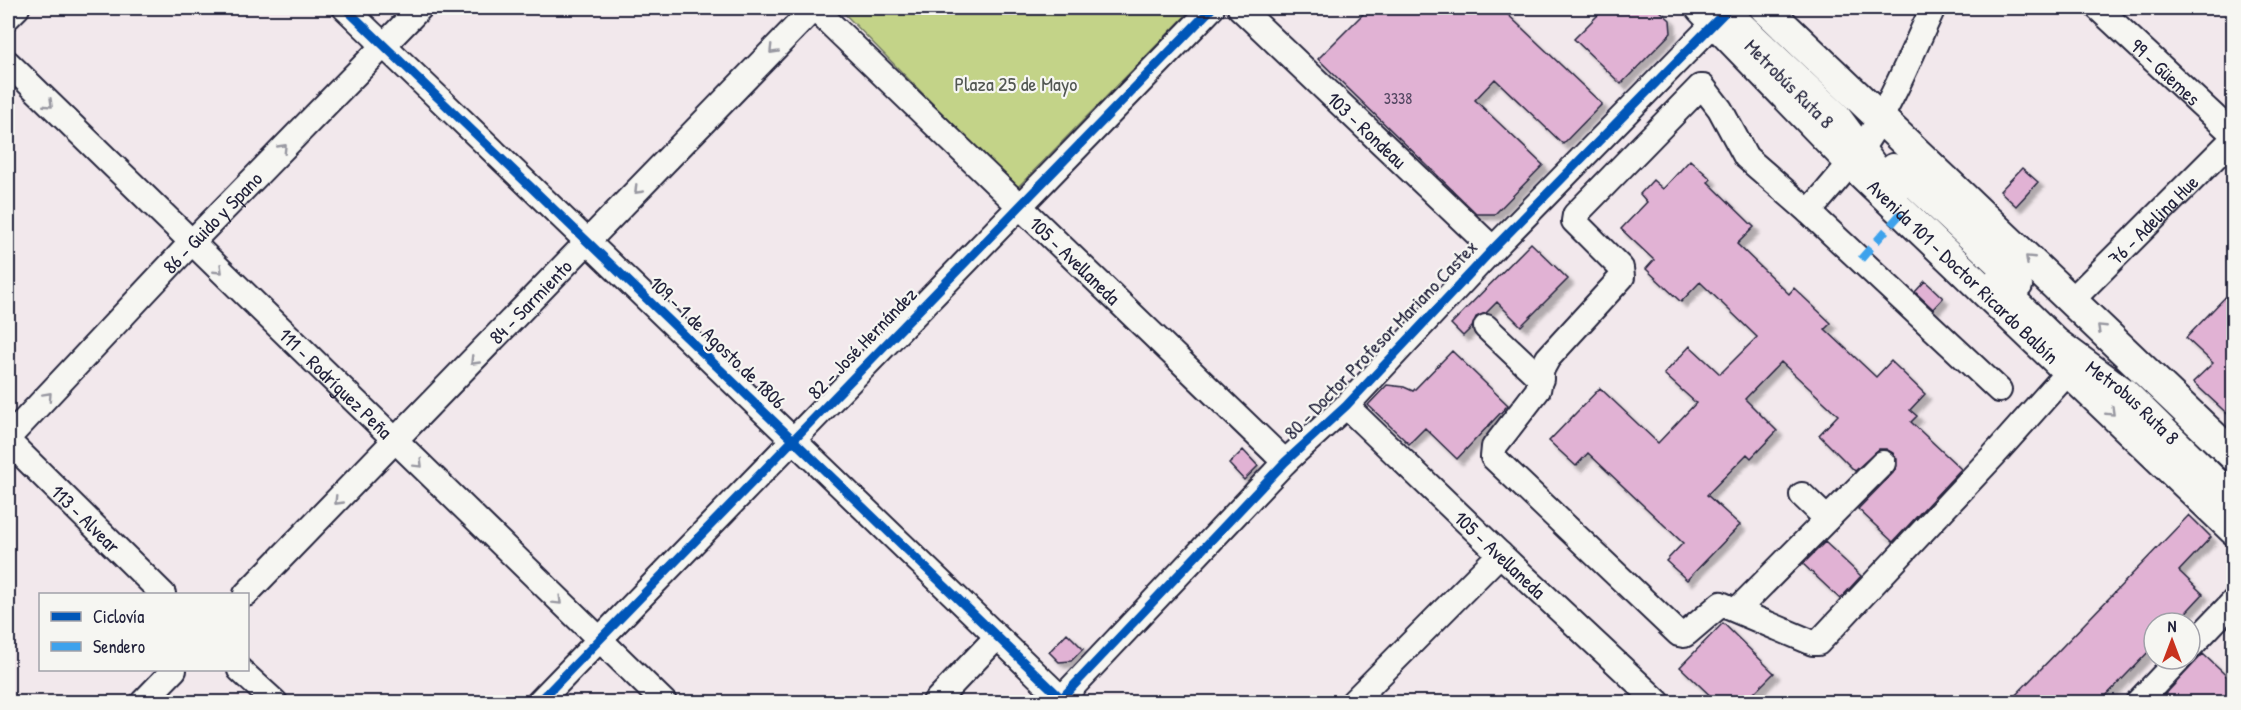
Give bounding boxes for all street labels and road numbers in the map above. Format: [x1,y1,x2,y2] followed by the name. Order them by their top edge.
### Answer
[1739,32,1841,134] street label: Metrobús Ruta 8
[2125,32,2207,111] street label: 99 - Güemes
[1322,85,1413,174] street label: 103 - Rondeau
[156,165,267,279] street label: 86 - Guido y Spano
[2102,168,2204,270] street label: 76 - Adelina Hue
[1862,173,2065,369] street label: Avenida 101 - Doctor Ricardo Balbín
[1024,210,1127,310] street label: 105 - Avellaneda
[1277,233,1483,445] street label: 80 - Doctor Profesor Mariano Castex
[483,253,577,349] street label: 84 - Sarmiento
[644,270,792,414] street label: 109 - 1 de Agosto de 1806
[801,281,923,405] street label: 82 - José Hernández
[273,321,399,444] street label: 111 - Rodríguez Peña
[2081,353,2186,450] street label: Metrobus Ruta 8
[46,478,127,559] street label: 113 - Alvear
[1449,504,1552,604] street label: 105 - Avellaneda

